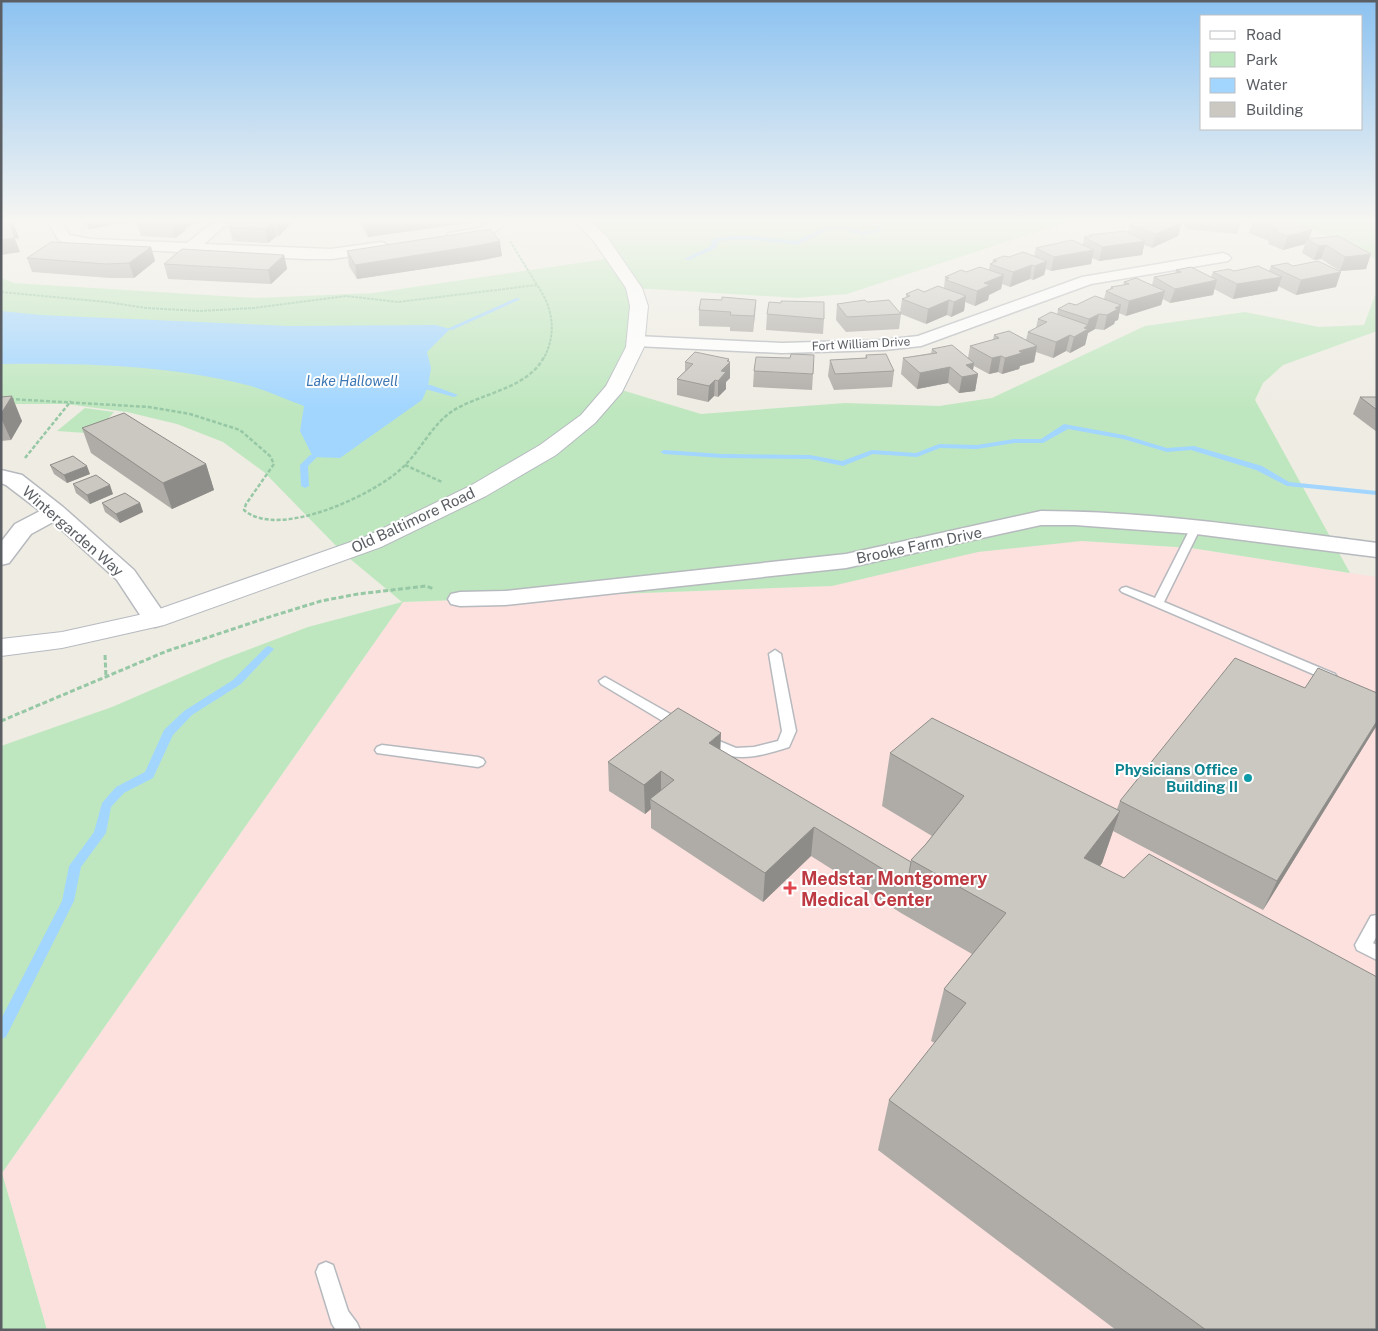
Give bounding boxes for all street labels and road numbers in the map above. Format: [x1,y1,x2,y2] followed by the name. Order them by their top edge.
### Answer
[811,334,911,354] street label: Fort William Drive
[19,482,127,580] street label: Wintergarden Way
[349,484,477,556] street label: Old Baltimore Road
[854,523,984,567] street label: Brooke Farm Drive

